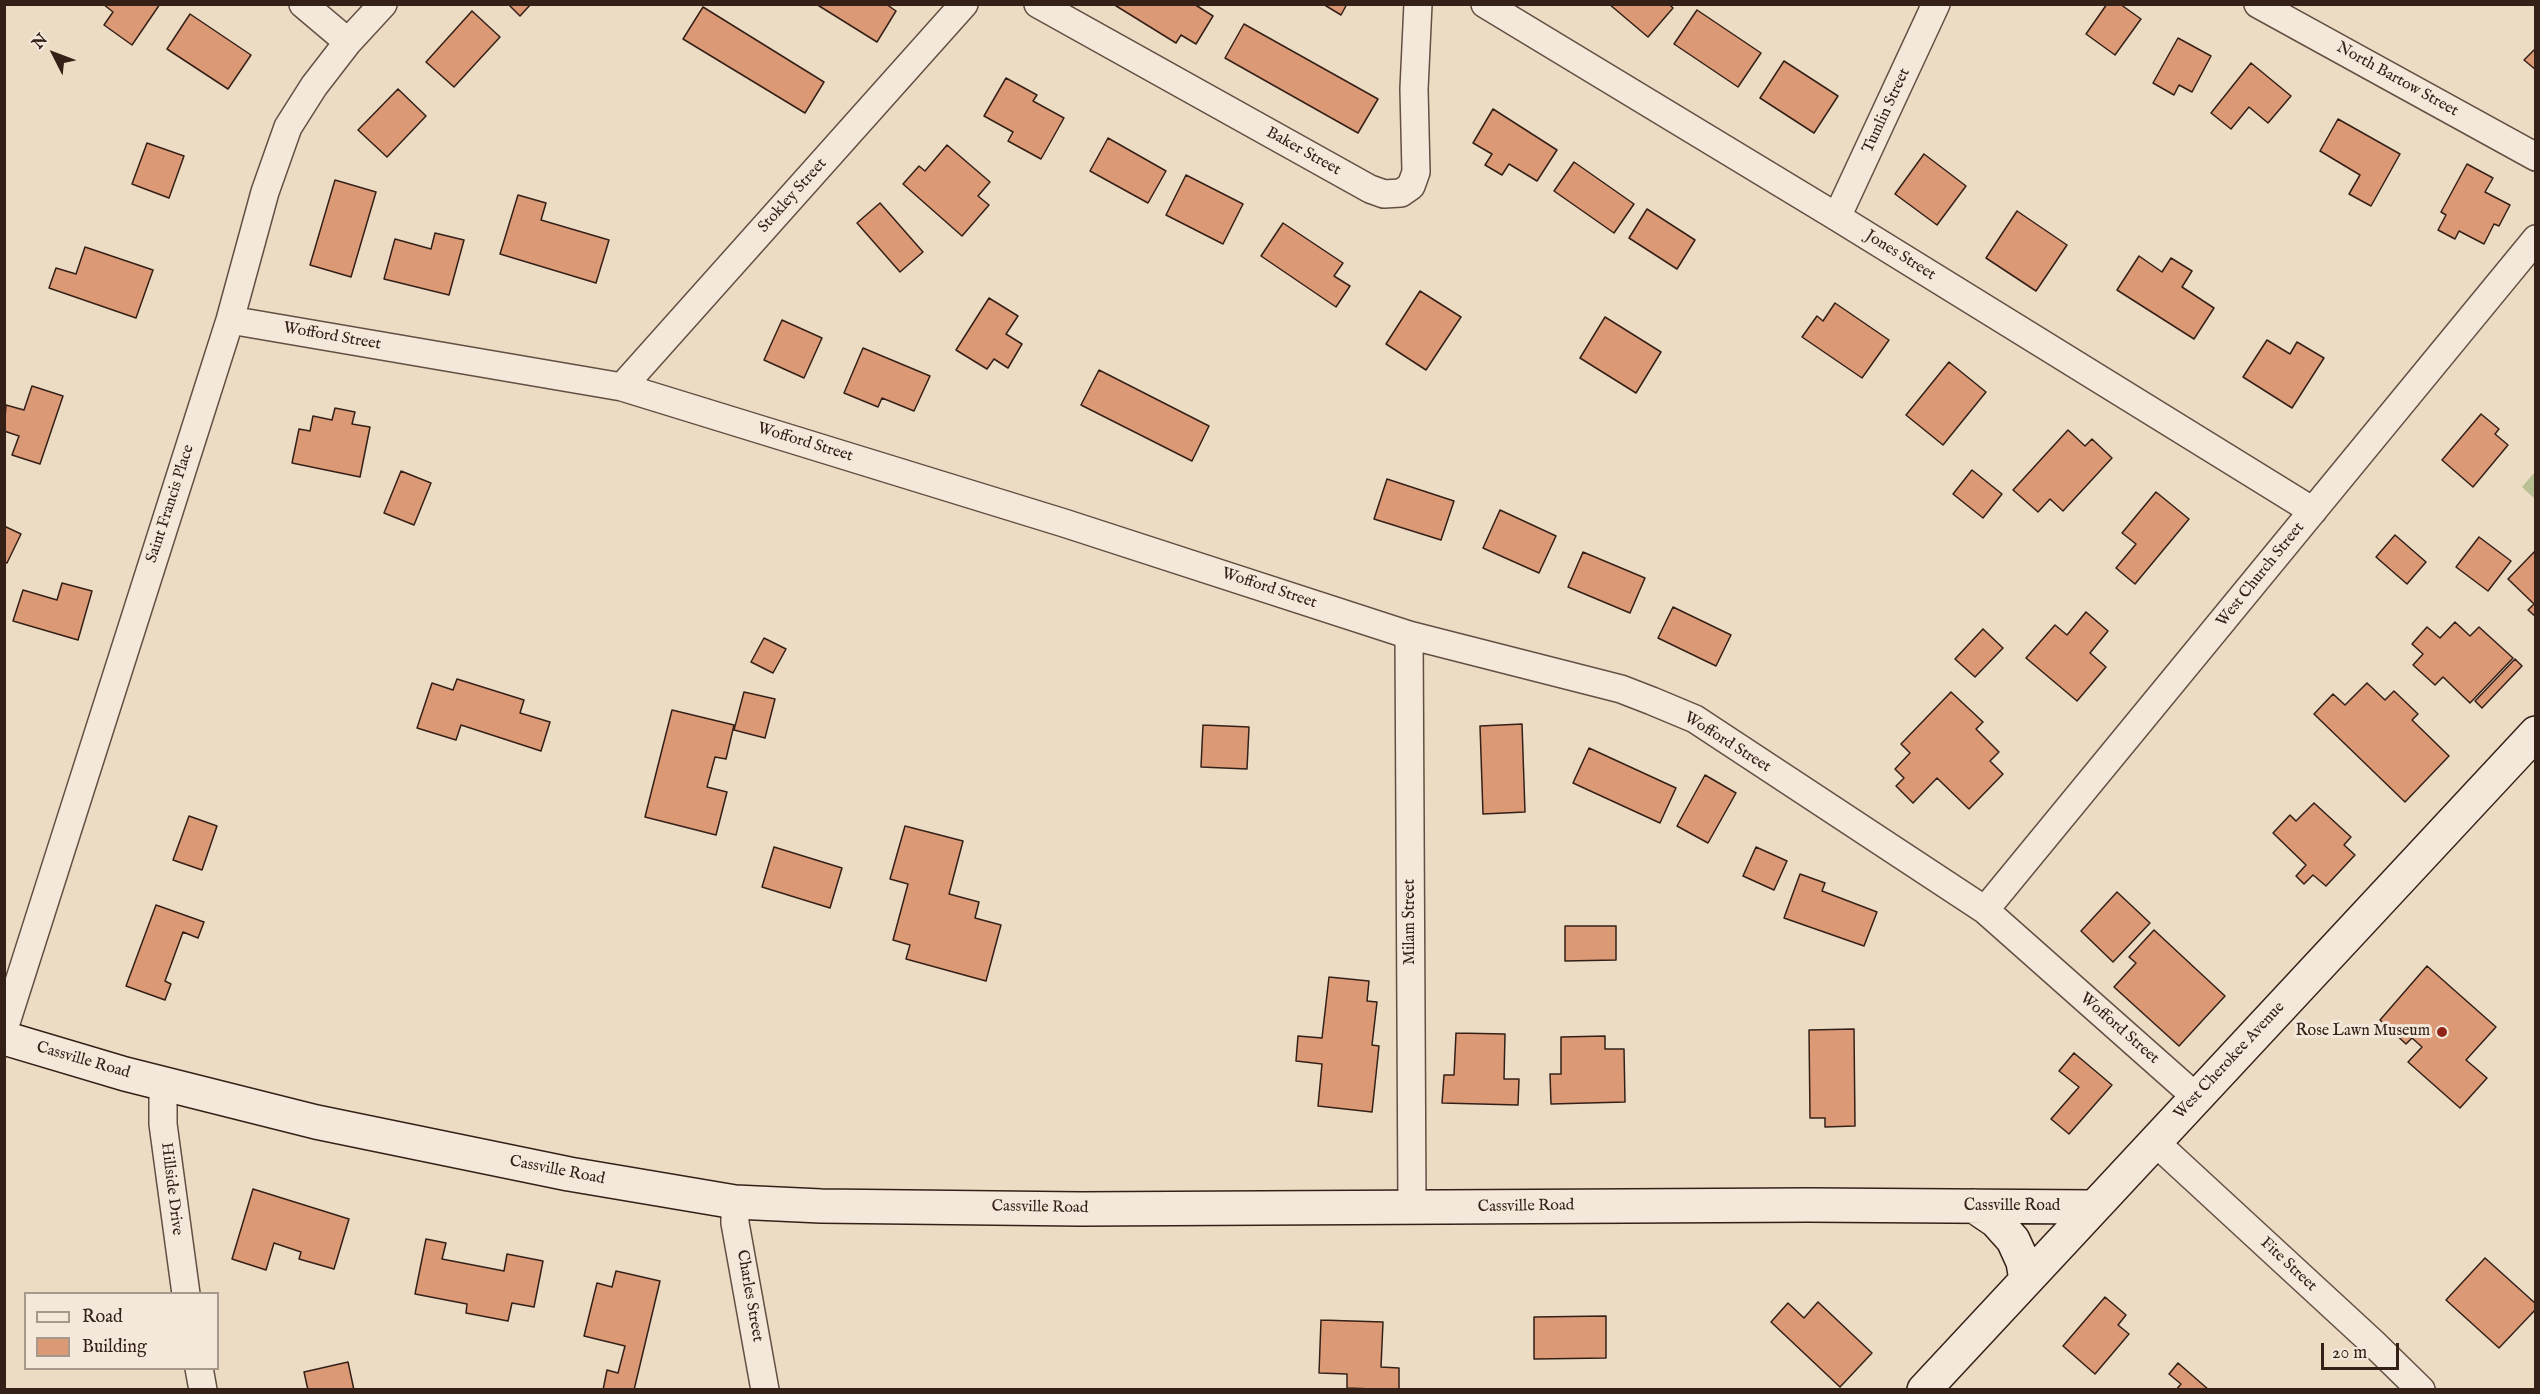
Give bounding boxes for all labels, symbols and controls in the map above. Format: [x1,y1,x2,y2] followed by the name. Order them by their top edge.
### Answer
[24,24,84,84] north arrow
[29,30,53,54] text: N
[2333,39,2461,121] street label: North Bartow Street
[1859,66,1915,156] street label: Tumlin Street
[1262,124,1344,180] street label: Baker Street
[755,155,831,237] street label: Stokley Street
[1861,227,1939,285] street label: Jones Street
[282,319,382,355] street label: Wofford Street
[755,419,855,467] street label: Wofford Street
[143,442,199,566] street label: Saint Francis Place
[2213,519,2309,631] street label: West Church Street
[1219,565,1319,613] street label: Wofford Street
[1680,709,1774,777] street label: Wofford Street
[1401,879,1421,965] street label: Milam Street
[2075,989,2163,1069] street label: Wofford Street
[2171,998,2289,1124] street label: West Cherokee Avenue
[2295,1022,2430,1042] place label: Rose Lawn Museum
[2435,1025,2449,1039] marker: Rose Lawn Museum
[34,1038,132,1084] street label: Cassville Road
[156,1142,186,1236] street label: Hillside Drive
[508,1152,606,1190] street label: Cassville Road
[1477,1197,1575,1217] street label: Cassville Road
[1964,1197,2060,1217] street label: Cassville Road
[991,1198,1089,1218] street label: Cassville Road
[2256,1234,2320,1296] street label: Fite Street
[731,1248,767,1344] street label: Charles Street
[24,1292,219,1370] legend
[82,1306,123,1329] text: Road
[2324,1331,2402,1369] scale bar
[82,1336,147,1359] text: Building
[2332,1342,2367,1365] text: 20 m

